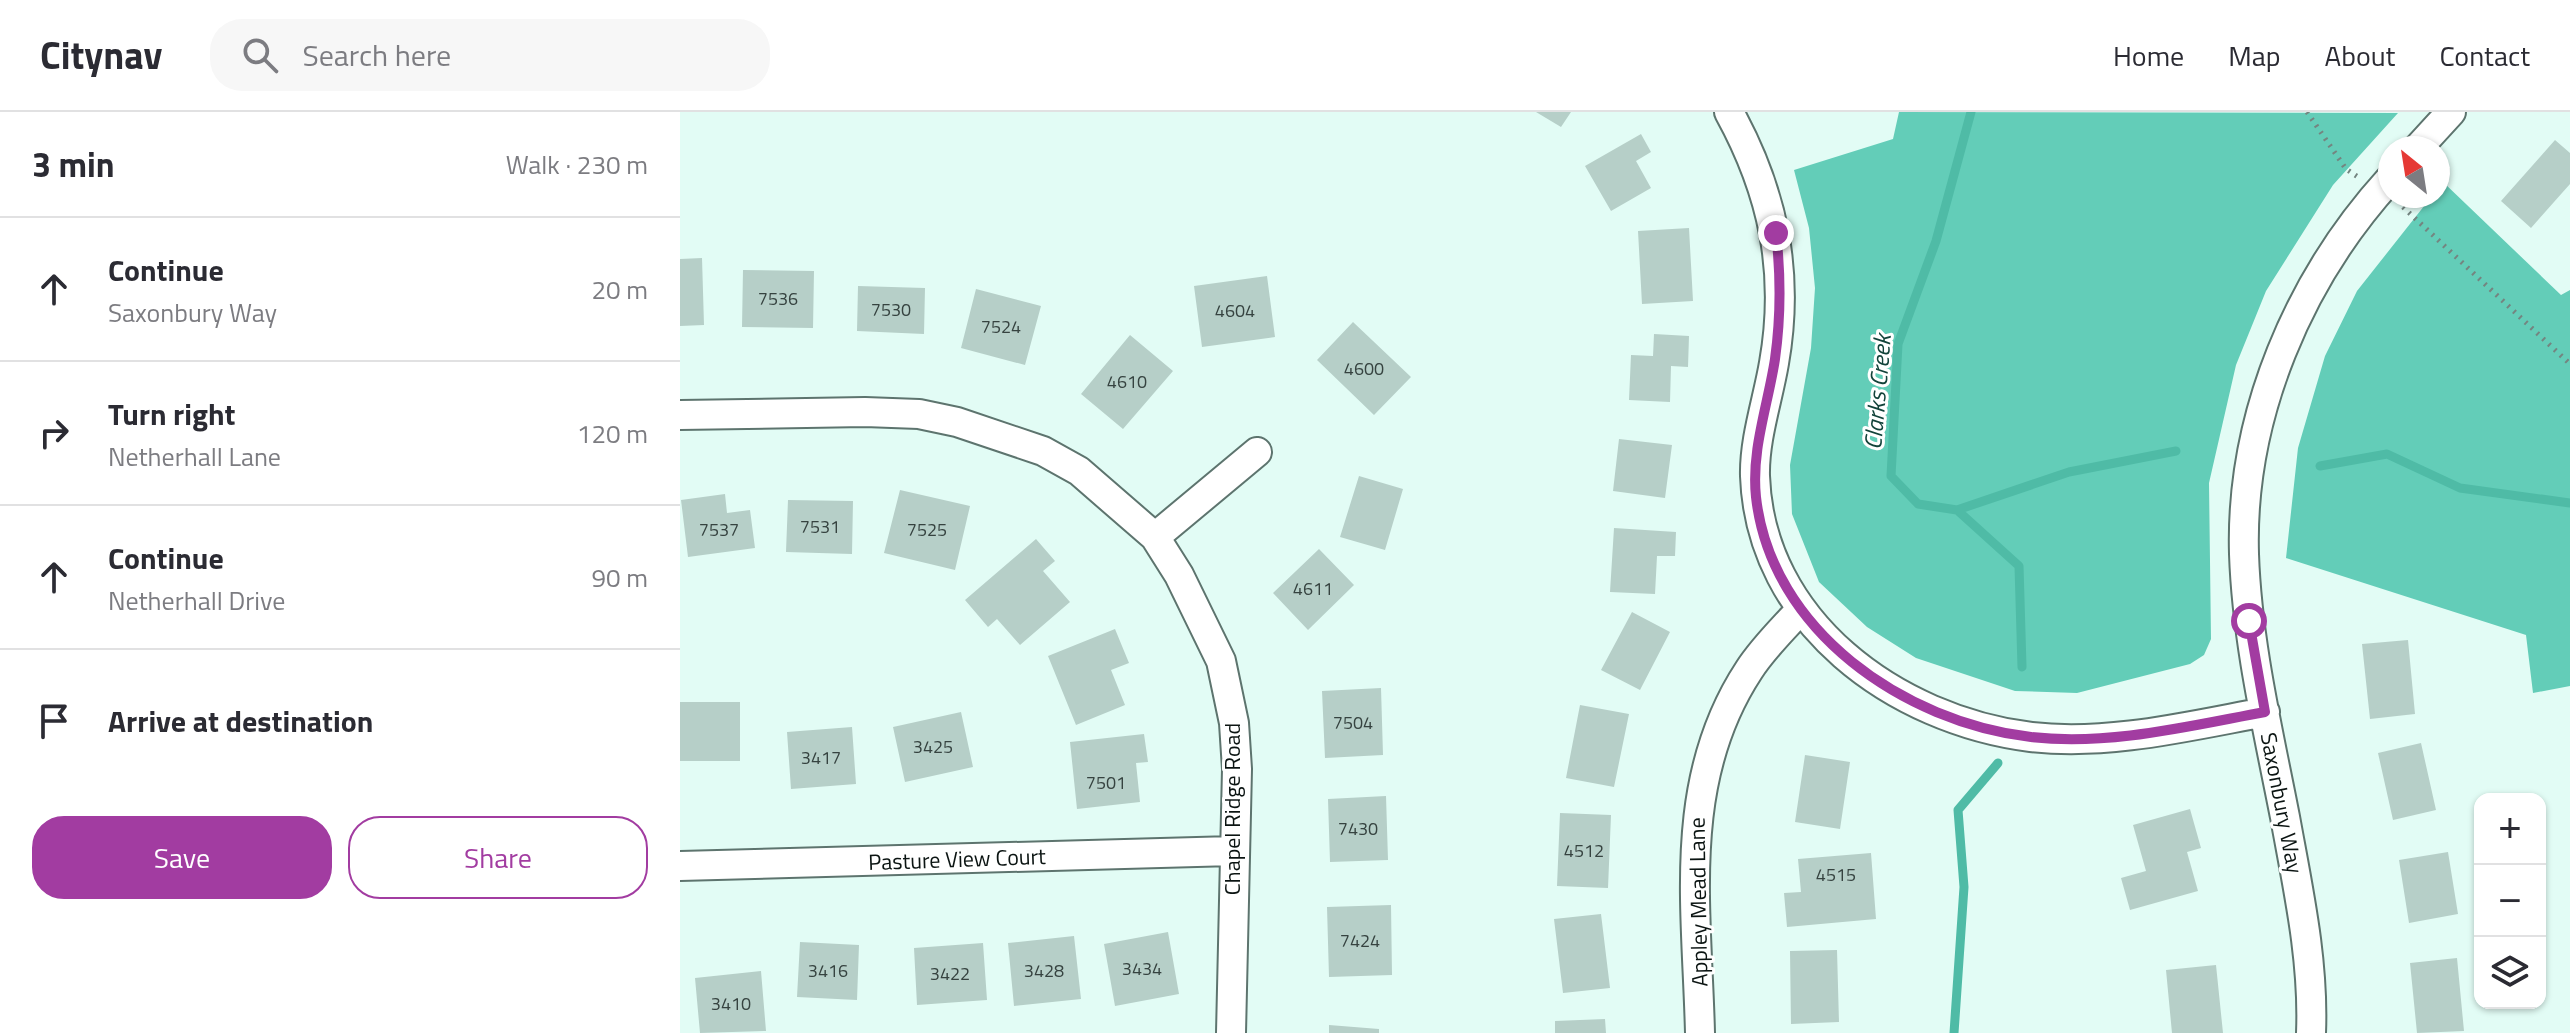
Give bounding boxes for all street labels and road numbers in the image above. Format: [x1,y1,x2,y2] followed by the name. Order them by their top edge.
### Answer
[1215,723,1249,895] street label: Chapel Ridge Road
[2252,730,2312,877] street label: Saxonbury Way
[1680,817,1716,987] street label: Appley Mead Lane
[868,839,1047,879] street label: Pasture View Court

